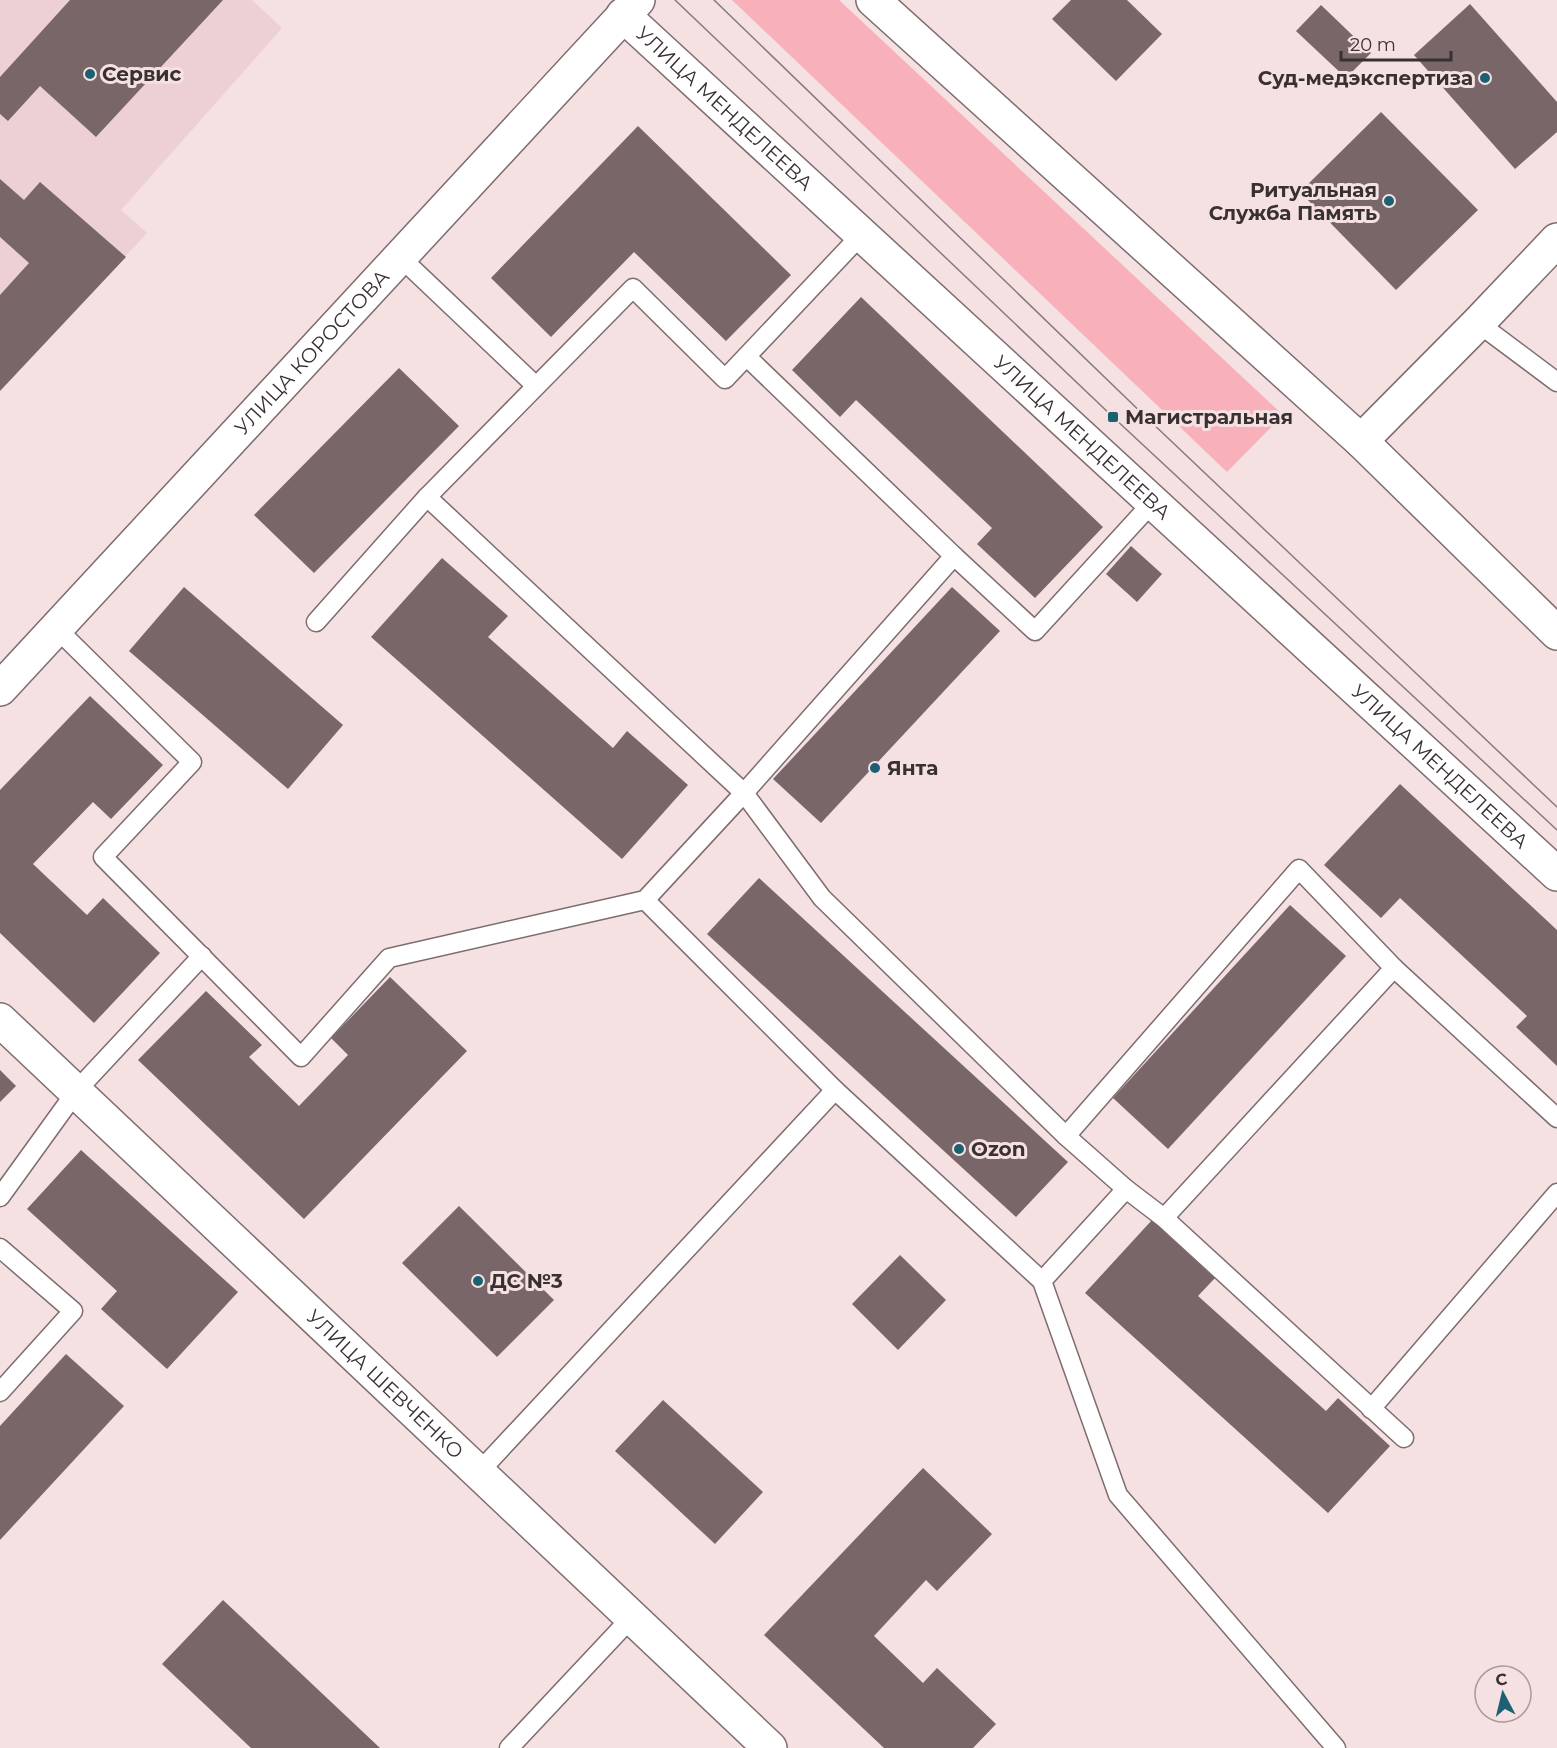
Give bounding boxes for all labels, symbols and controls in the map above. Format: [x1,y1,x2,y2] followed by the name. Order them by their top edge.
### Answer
[631,21,818,196] street label: УЛИЦА МЕНДЕЛЕЕВА
[1341,24,1450,62] scale bar
[1350,34,1396,56] text: 20 m
[102,62,182,86] place label: Сервис
[1258,66,1473,90] place label: Суд-медэкспертиза
[83,67,97,81] marker: Сервис
[1478,71,1492,85] marker: Суд-медэкспертиза
[1209,178,1377,225] place label: Ритуальная Служба Память
[1382,194,1396,208] marker: Ритуальная Служба Память
[230,265,394,440] street label: УЛИЦА КОРОСТОВА
[989,350,1176,525] street label: УЛИЦА МЕНДЕЛЕЕВА
[1125,405,1293,429] place label: Магистральная
[1106,410,1120,424] marker: Магистральная
[1347,679,1533,854] street label: УЛИЦА МЕНДЕЛЕЕВА
[887,756,938,780] place label: Янта
[868,761,882,775] marker: Янта
[971,1137,1026,1161] place label: Ozon
[952,1142,966,1156] marker: Ozon
[490,1269,563,1293] place label: ДС №3
[471,1274,485,1288] marker: ДС №3
[302,1304,468,1464] street label: УЛИЦА ШЕВЧЕНКО
[1473,1664,1533,1724] north arrow
[1494,1669,1509,1690] text: С

